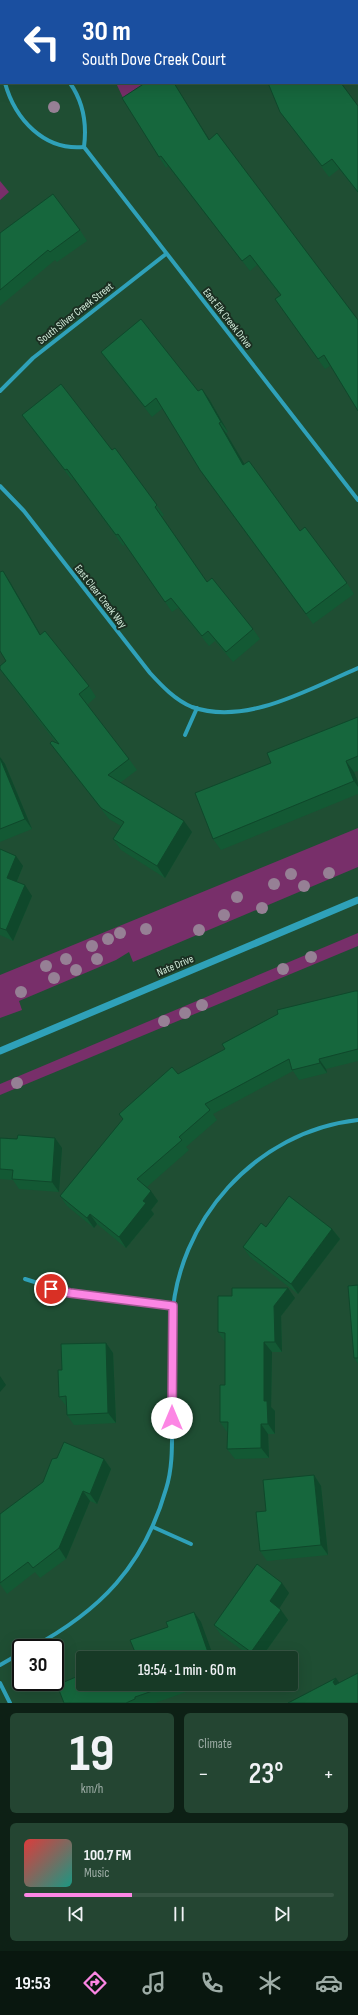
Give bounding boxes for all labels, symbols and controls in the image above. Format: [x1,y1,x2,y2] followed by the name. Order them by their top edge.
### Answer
[82,15,131,48] text: 30 m
[16,16,68,68] icon: left
[82,49,226,70] text: South Dove Creek Court
[35,279,116,347] street label: South Silver Creek Street
[200,286,255,351] street label: East Elk Creek Drive
[72,562,130,631] street label: East Clear Creek Way
[155,952,195,979] street label: Nate Drive
[34,1272,68,1306] pin
[40,1278,62,1300] icon: arrive
[151,1397,193,1439] position arrow
[12,1639,64,1691] speed limit sign: 30
[138,1661,236,1680] text: 19:54 · 1 min · 60 m
[69,1723,115,1786] text: 19
[198,1736,232,1752] text: Climate
[248,1756,284,1792] text: 23°
[198,1761,209,1788] text: −
[323,1761,334,1788] text: +
[81,1781,103,1797] text: km/h
[84,1846,131,1865] text: 100.7 FM
[84,1865,109,1881] text: Music
[65,1903,87,1925] icon: previous
[168,1903,190,1925] icon: pause
[271,1903,293,1925] icon: next
[81,1969,109,1997] icon: directions
[140,1969,168,1997] icon: music
[198,1969,226,1997] icon: phone
[256,1969,284,1997] icon: climate
[315,1969,343,1997] icon: car
[15,1973,51,1994] text: 19:53

